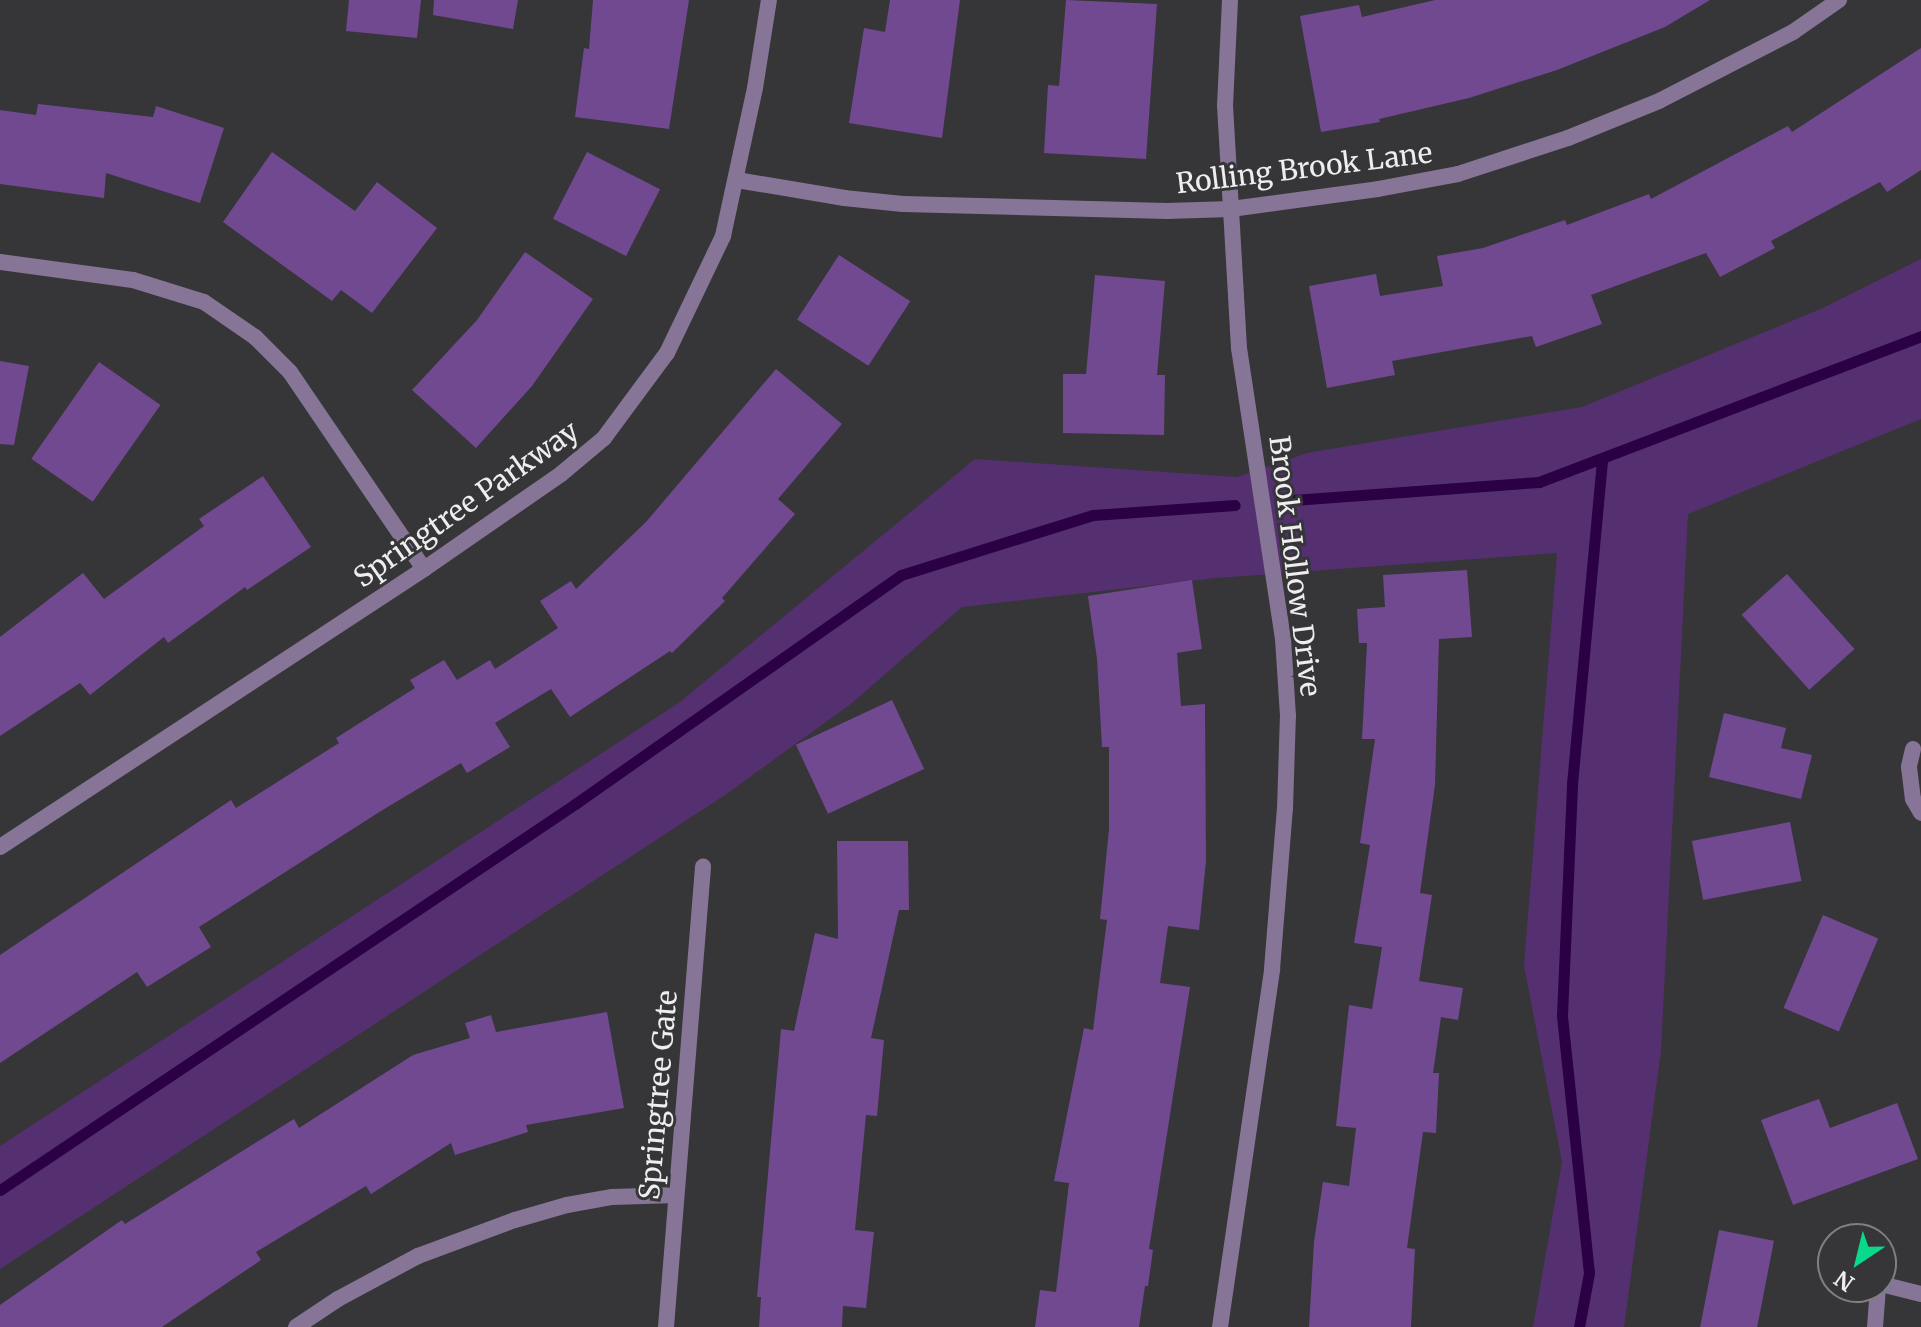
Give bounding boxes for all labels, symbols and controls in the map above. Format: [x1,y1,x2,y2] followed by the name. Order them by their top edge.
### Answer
[1174,136,1434,200] street label: Rolling Brook Lane
[347,414,585,594] street label: Springtree Parkway
[1262,434,1328,698] street label: Brook Hollow Drive
[632,989,684,1201] street label: Springtree Gate
[1817,1223,1897,1303] north arrow
[1829,1265,1860,1297] text: N

